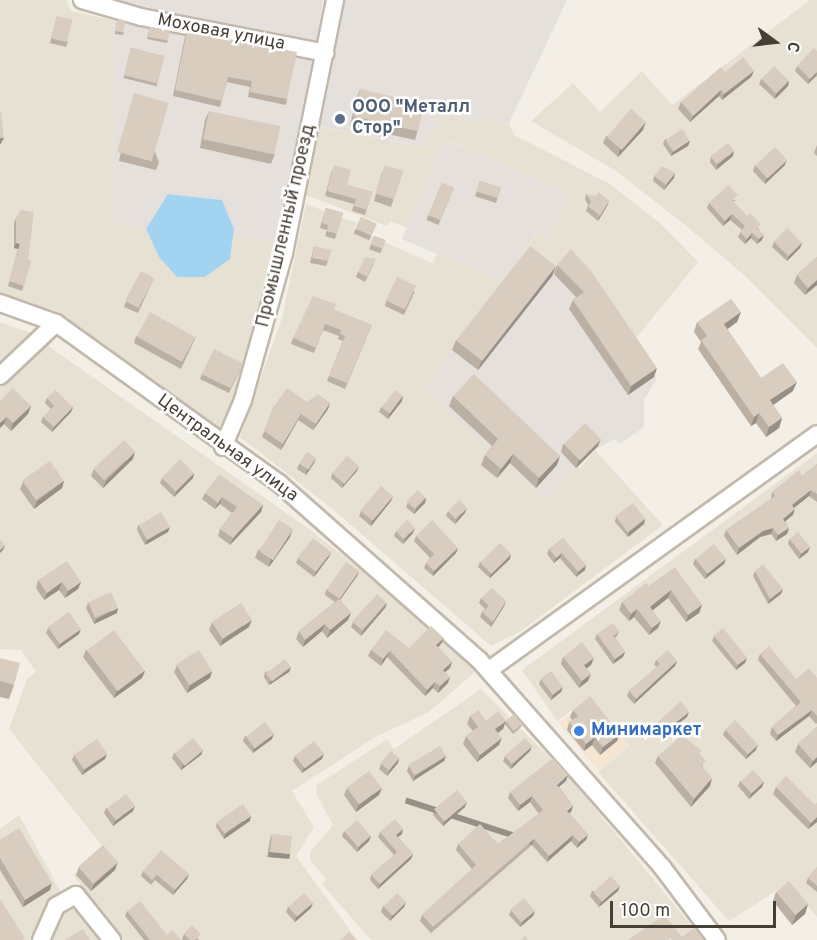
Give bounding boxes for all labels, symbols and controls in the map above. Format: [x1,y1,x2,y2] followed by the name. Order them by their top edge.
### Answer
[155,10,287,56] street label: Моховая улица
[745,12,805,72] north arrow
[781,39,803,54] text: С
[352,98,470,140] place label: ООО "Металл Стор"
[333,112,347,126] marker: ООО "Металл Стор"
[253,122,321,330] street label: Промышленный проезд
[152,391,302,507] street label: Центральная улица
[591,720,701,742] place label: Минимаркет
[572,724,586,738] marker: Минимаркет
[613,889,780,927] scale bar
[621,900,670,923] text: 100 m

